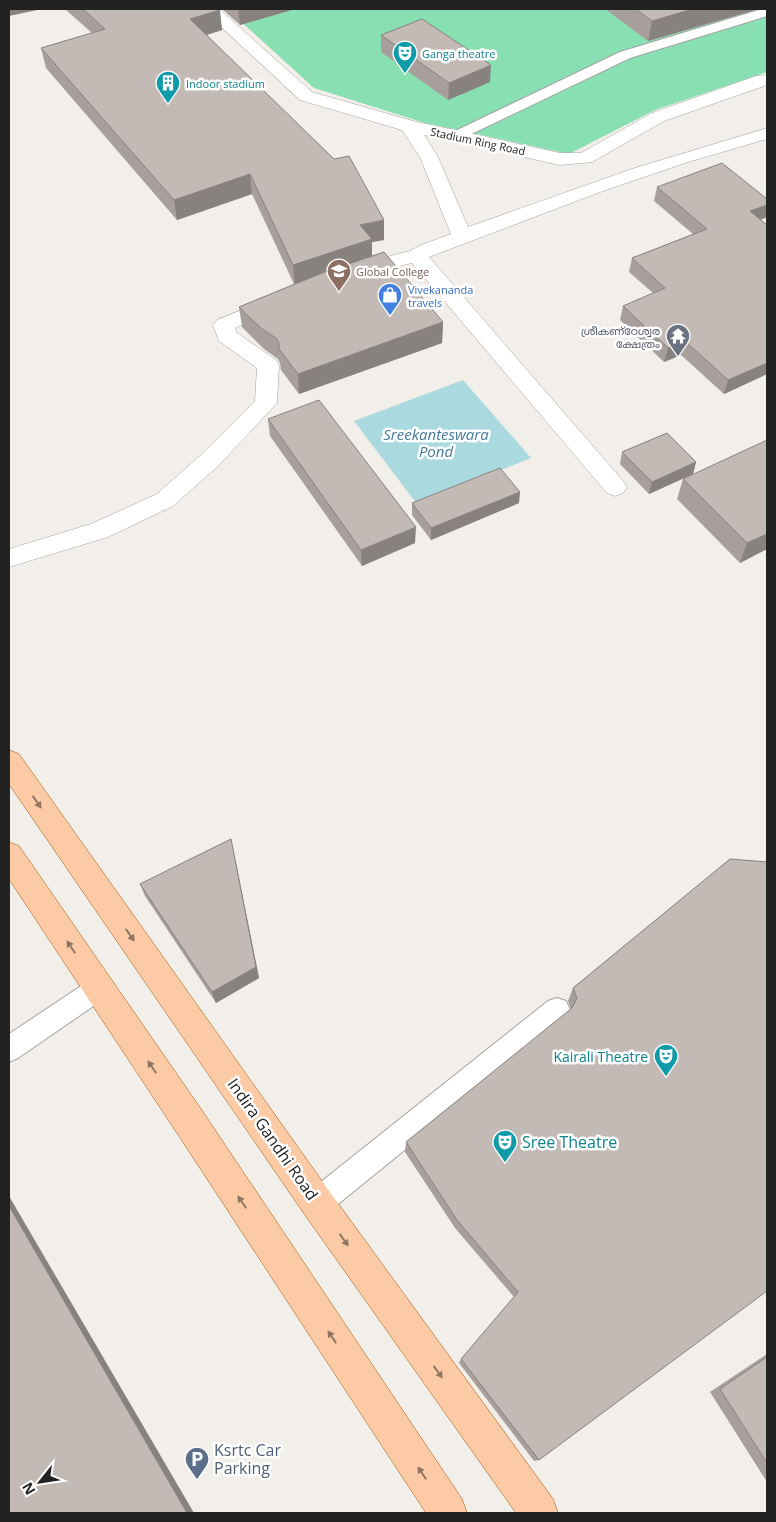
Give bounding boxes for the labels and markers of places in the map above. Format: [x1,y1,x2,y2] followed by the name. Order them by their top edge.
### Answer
[392,40,418,74] theatre icon: Ganga theatre
[422,46,495,61] place label: Ganga theatre
[155,70,181,104] building icon: Indoor stadium
[186,76,265,91] place label: Indoor stadium
[326,258,352,292] school or university icon: Global College
[356,264,429,279] place label: Global College
[377,282,403,316] shop icon: Vivekananda travels
[408,282,473,310] place label: Vivekananda travels
[581,323,660,351] place label: ശ്രീകണ്ഠേശ്വര ക്ഷേത്രം
[665,323,691,357] temple icon: ശ്രീകണ്ഠേശ്വര ക്ഷേത്രം
[653,1043,679,1077] theatre icon: Kairali Theatre
[553,1047,648,1066] place label: Kairali Theatre
[492,1129,518,1163] theatre icon: Sree Theatre
[522,1131,617,1153] place label: Sree Theatre
[214,1439,281,1479] place label: Ksrtc Car Parking
[184,1446,210,1480] parking icon: Ksrtc Car Parking

